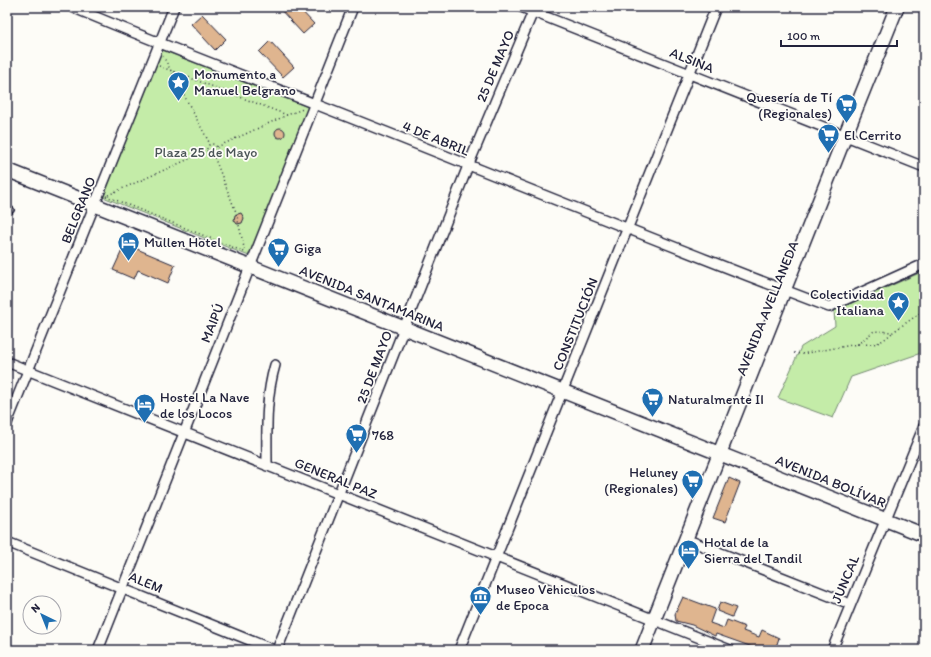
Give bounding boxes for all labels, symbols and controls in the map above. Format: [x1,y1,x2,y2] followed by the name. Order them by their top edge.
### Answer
[781,22,897,48] scale bar
[473,28,518,105] street label: 25 DE MAYO
[787,29,820,43] text: 100 m
[667,44,716,77] street label: ALSINA
[194,66,296,99] place label: Monumento a Manuel Belgrano
[166,69,192,102] place icon: Monumento a Manuel Belgrano
[746,89,832,122] place label: Quesería de Tí (Regionales)
[834,92,860,125] supermarket icon: Quesería de Tí (Regionales)
[400,117,472,160] street label: 4 DE ABRIL
[815,122,841,155] supermarket icon: El Cerrito
[844,127,901,144] place label: El Cerrito
[155,144,257,161] park label: Plaza 25 de Mayo
[57,174,100,246] street label: BELGRANO
[116,229,142,262] hotel icon: Mullen Hotel
[144,234,221,251] place label: Mullen Hotel
[265,235,291,268] supermarket icon: Giga
[733,238,802,378] street label: AVENIDA AVELLANEDA
[294,240,321,257] place label: Giga
[297,262,447,335] street label: AVENIDA SANTAMARINA
[549,275,602,373] street label: CONSTITUCIÓN
[810,286,885,319] place label: Colectividad Italiana
[886,289,912,322] place icon: Colectividad Italiana
[197,301,228,345] street label: MAIPÚ
[353,328,396,406] street label: 25 DE MAYO
[639,386,665,419] supermarket icon: Naturalmente II
[160,389,250,422] place label: Hostel La Nave de los Locos
[668,391,764,408] place label: Naturalmente II
[132,392,158,425] hotel icon: Hostel La Nave de los Locos
[343,422,369,455] supermarket icon: 768
[372,427,394,444] place label: 768
[773,452,889,511] street label: AVENIDA BOLÍVAR
[292,454,380,503] street label: GENERAL PAZ
[604,464,678,497] place label: Heluney (Regionales)
[680,467,706,500] supermarket icon: Heluney (Regionales)
[704,534,802,567] place label: Hotal de la Sierra del Tandil
[675,537,701,570] hotel icon: Hotal de la Sierra del Tandil
[828,553,863,606] street label: JUNCAL
[126,568,165,597] street label: ALEM
[496,581,595,614] place label: Museo Vehiculos de Epoca
[467,584,493,617] museum icon: Museo Vehiculos de Epoca
[22,595,62,635] north arrow
[28,601,43,615] text: N

